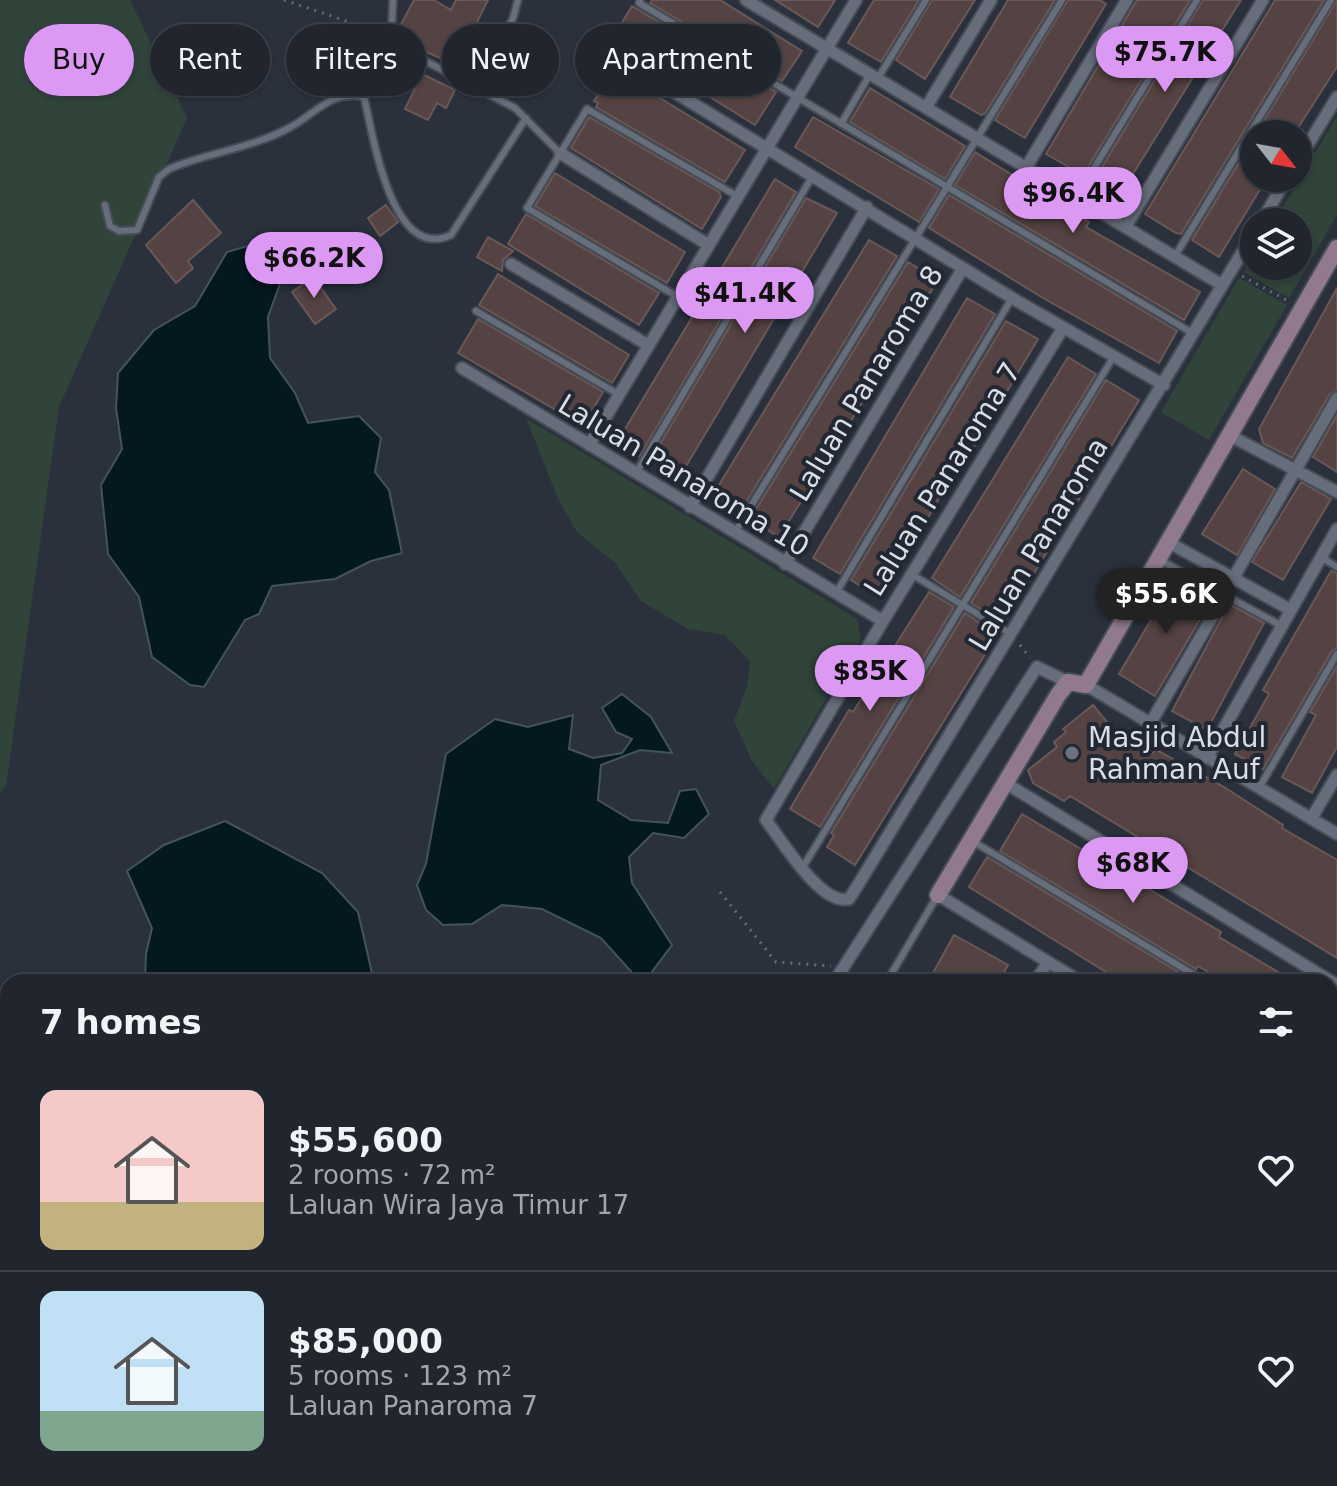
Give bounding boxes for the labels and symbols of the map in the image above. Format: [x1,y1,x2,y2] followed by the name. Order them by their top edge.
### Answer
[1100,26,1230,94] pin: $75.7K
[1240,120,1312,192] north arrow
[1008,167,1138,235] pin: $96.4K
[249,232,379,300] pin: $66.2K
[783,259,950,507] street label: Laluan Panaroma 8
[680,267,810,335] pin: $41.4K
[857,356,1028,602] street label: Laluan Panaroma 7
[552,387,815,563] street label: Laluan Panaroma 10
[962,432,1115,657] street label: Laluan Panaroma
[1101,568,1231,636] pin: $55.6K
[823,645,917,713] pin: $85K
[1088,721,1266,786] place label: Masjid Abdul Rahman Auf
[1063,744,1081,762] marker: Masjid Abdul Rahman Auf
[1086,837,1180,905] pin: $68K

